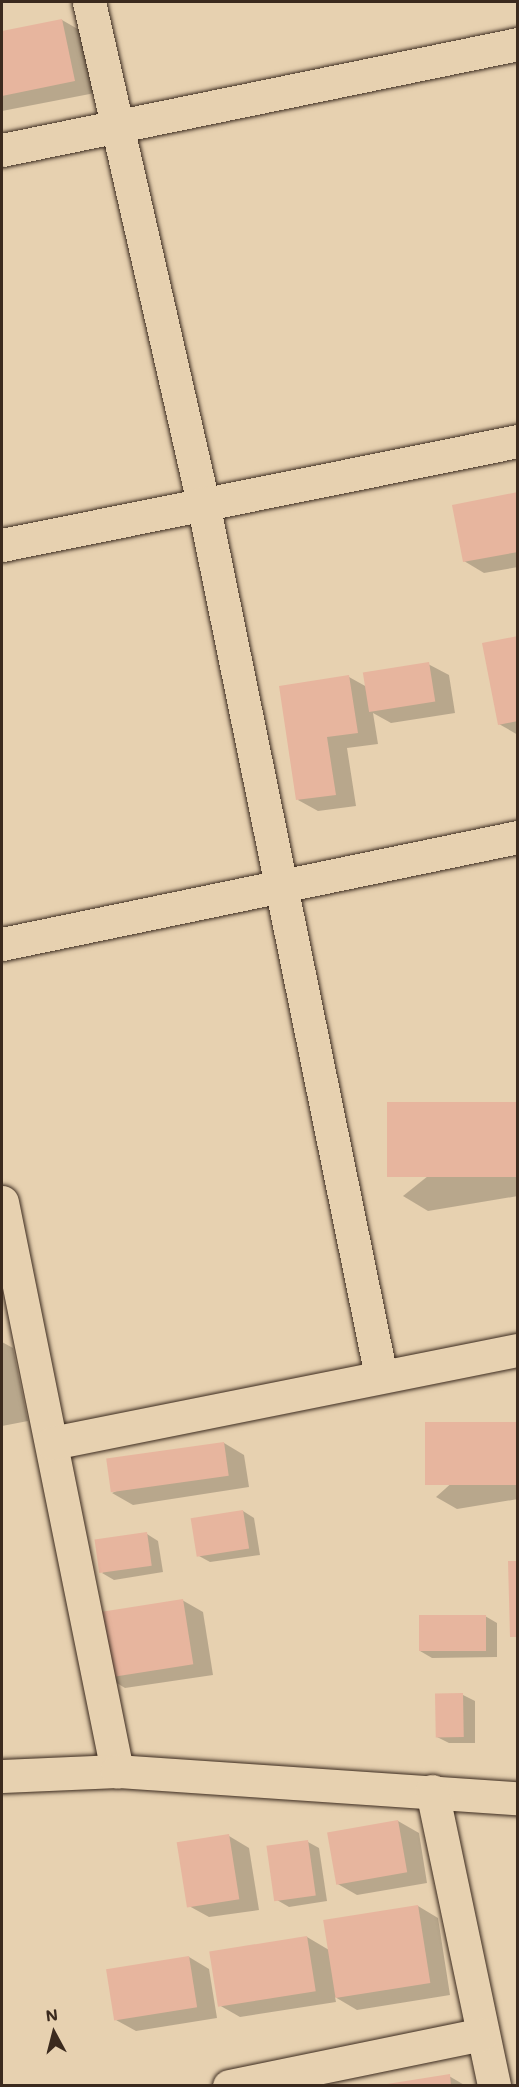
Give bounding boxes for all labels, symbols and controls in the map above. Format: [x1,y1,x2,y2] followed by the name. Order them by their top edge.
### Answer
[24,2003,84,2063] north arrow
[44,2003,59,2026] text: N

